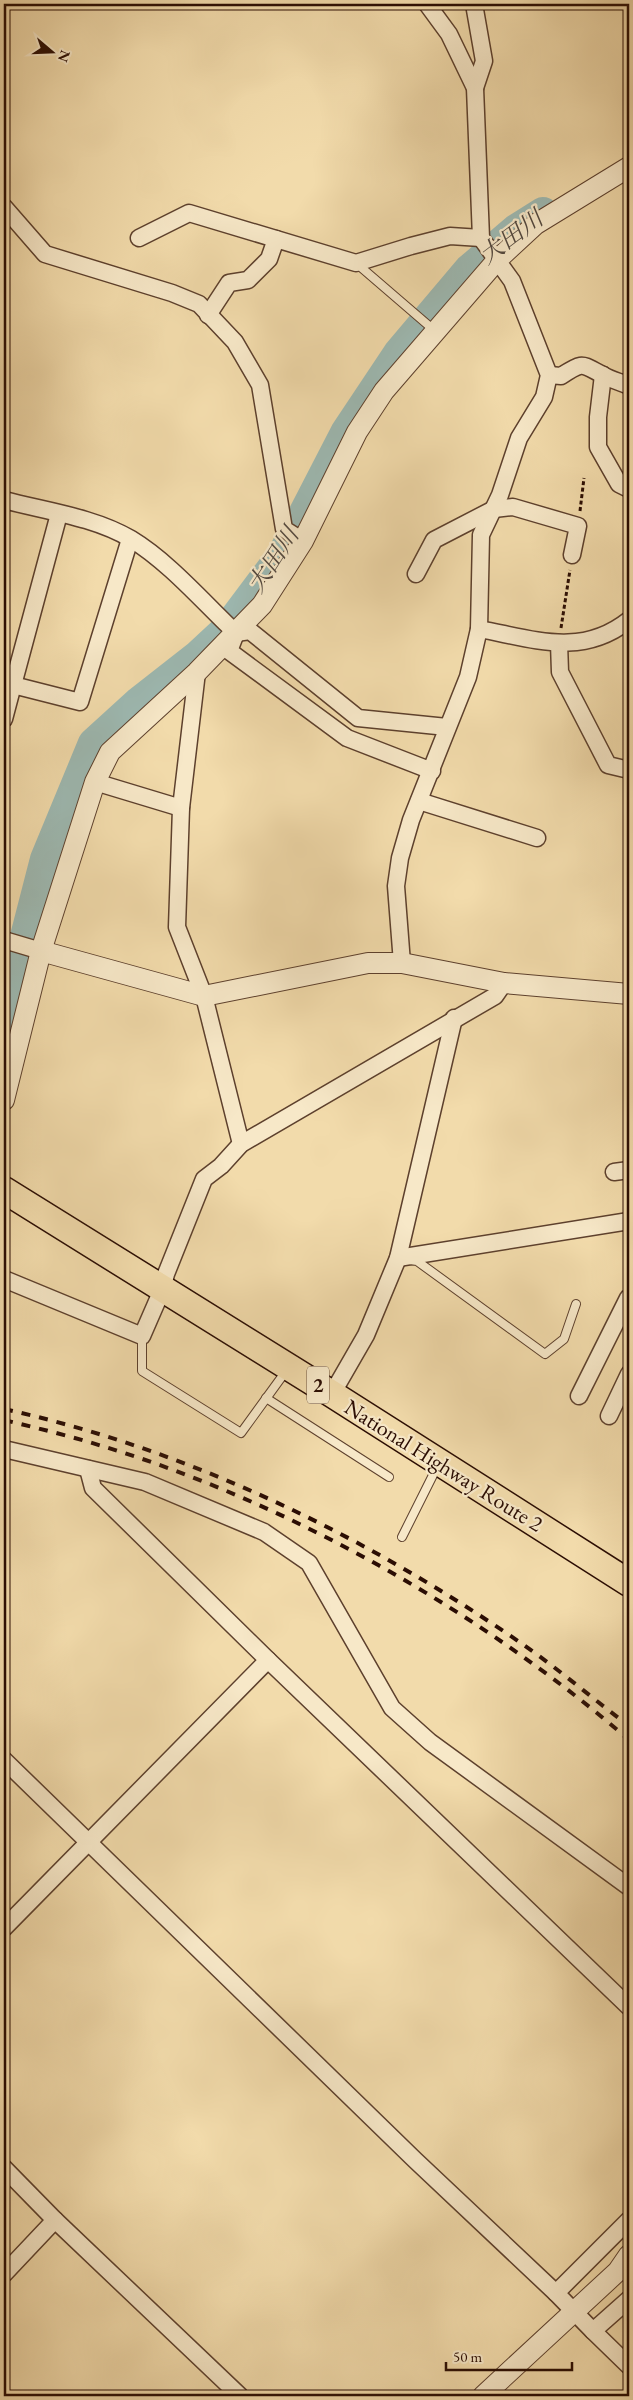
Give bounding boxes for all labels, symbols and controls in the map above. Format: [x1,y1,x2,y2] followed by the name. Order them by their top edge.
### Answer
[28,28,78,78] north arrow
[54,48,75,65] text: N
[473,201,551,271] water label: 大田川
[240,519,307,598] water label: 大田川
[307,1366,329,1404] road number: 2
[339,1392,549,1539] street label: National Highway Route 2
[446,2340,572,2372] scale bar
[453,2347,482,2366] text: 50 m

